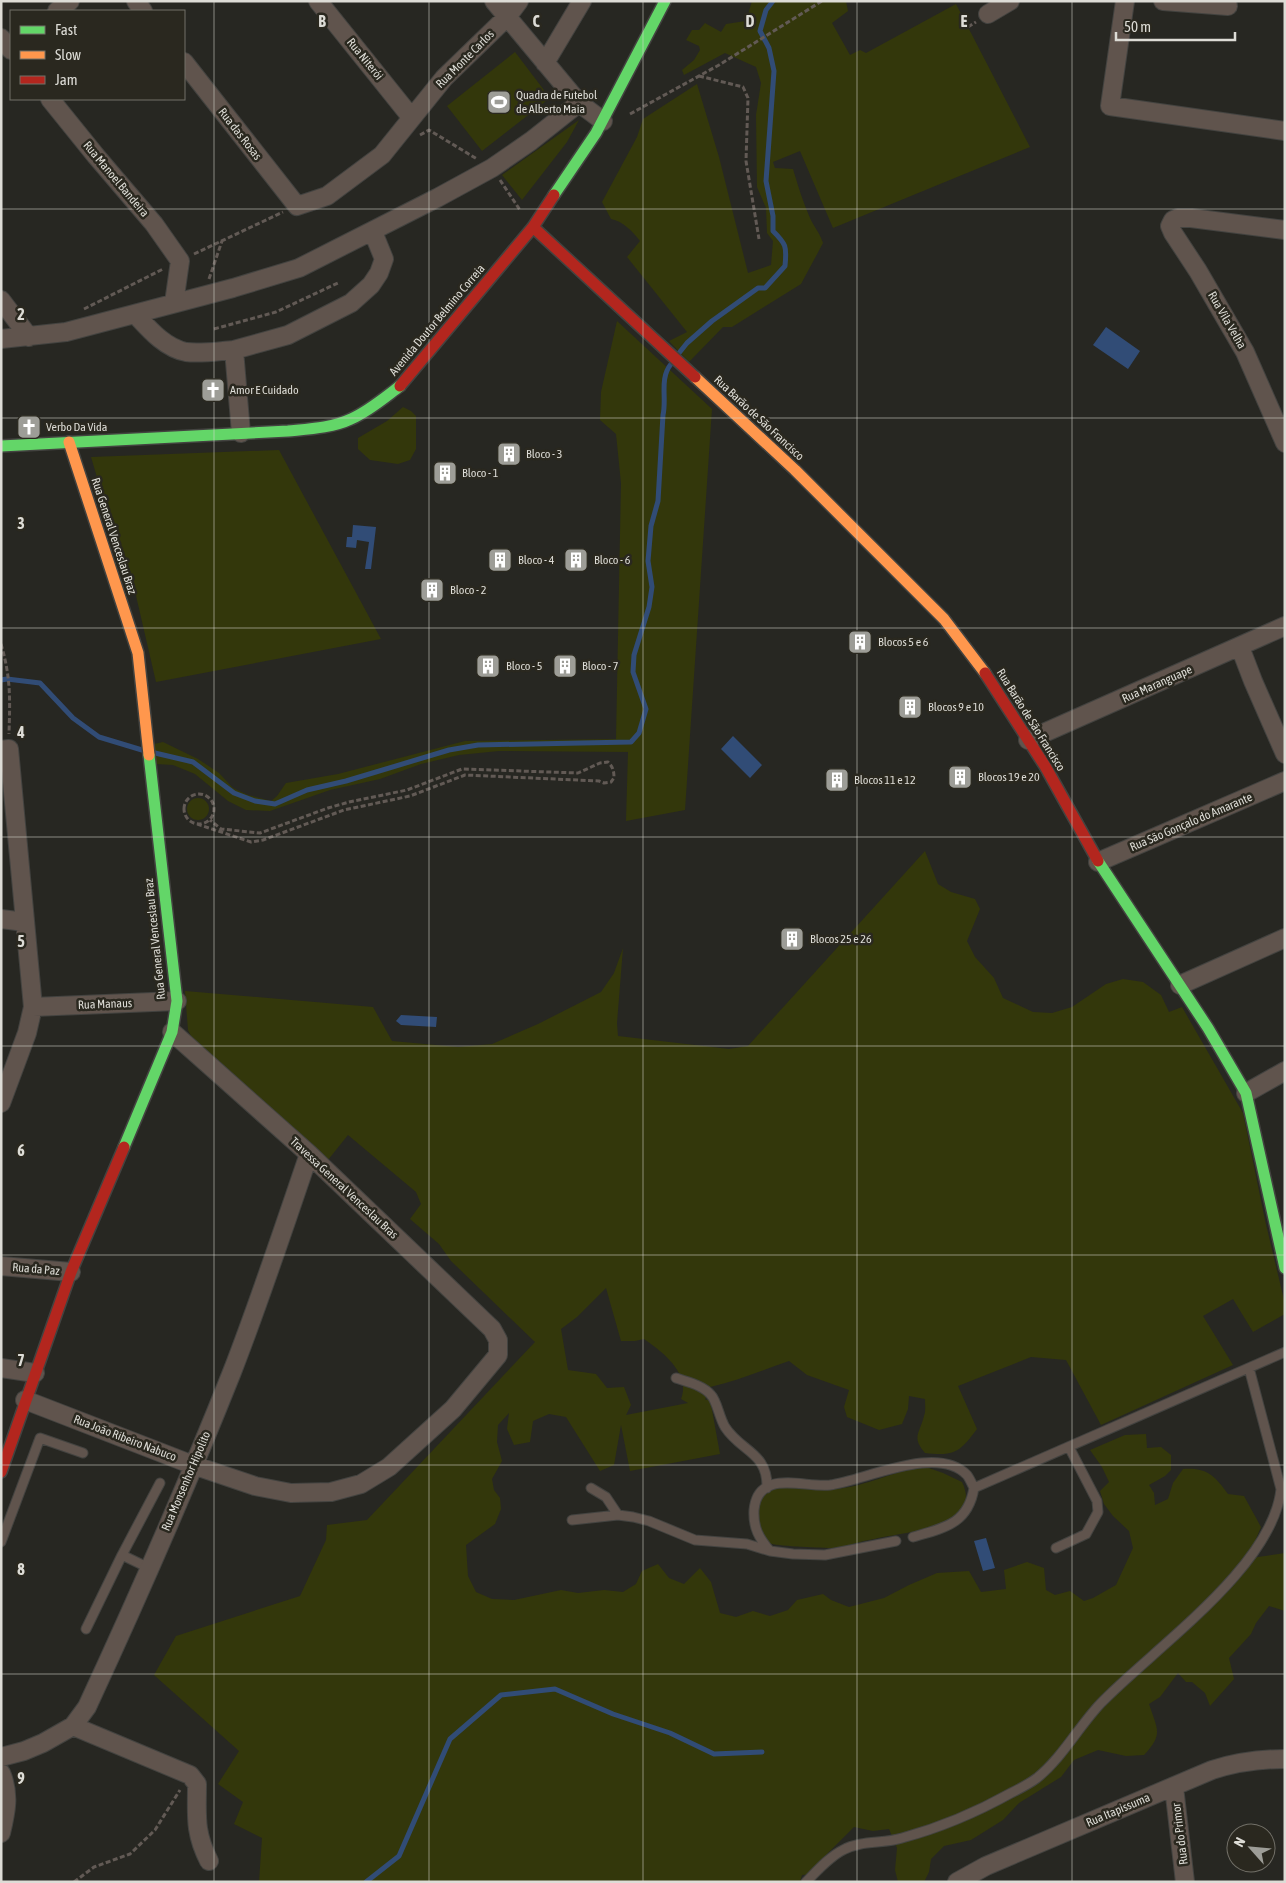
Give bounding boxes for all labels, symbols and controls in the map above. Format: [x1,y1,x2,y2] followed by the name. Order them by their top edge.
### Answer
[10,10,185,100] legend
[1116,10,1235,42] scale bar
[318,12,326,30] text: B
[532,12,540,30] text: C
[746,12,755,30] text: D
[961,12,968,30] text: E
[1124,18,1151,35] text: 50 m
[55,21,77,38] text: Fast
[433,27,497,91] street label: Rua Monte Carlos
[344,35,386,83] street label: Rua Niterói
[55,46,81,63] text: Slow
[55,71,78,88] text: Jam
[516,88,598,116] place label: Quadra de Futebol de Alberto Maia
[486,89,512,115] sports icon: Quadra de Futebol de Alberto Maia
[215,105,265,163] street label: Rua das Rosas
[80,138,152,220] street label: Rua Manoel Bandeira
[386,262,488,378] street label: Avenida Doutor Belmino Correia
[1205,289,1249,351] street label: Rua Vila Velha
[17,305,25,323] text: 2
[711,373,807,464] street label: Rua Barão de São Francisco
[200,377,226,403] church icon: Amor E Cuidado
[230,383,299,397] place label: Amor E Cuidado
[16,414,42,440] church icon: Verbo Da Vida
[46,420,107,434] place label: Verbo Da Vida
[496,441,522,467] building icon: Bloco - 3
[526,447,562,461] place label: Bloco - 3
[432,460,458,486] building icon: Bloco - 1
[462,466,499,480] place label: Bloco - 1
[89,476,140,597] street label: Rua General Venceslau Braz
[17,514,25,532] text: 3
[487,547,513,573] building icon: Bloco - 4
[563,547,589,573] building icon: Bloco - 6
[518,553,555,567] place label: Bloco - 4
[594,553,631,567] place label: Bloco - 6
[419,577,445,603] building icon: Bloco - 2
[450,583,486,597] place label: Bloco - 2
[847,629,873,655] building icon: Blocos 5 e 6
[878,635,929,649] place label: Blocos 5 e 6
[475,653,501,679] building icon: Bloco - 5
[552,653,578,679] building icon: Bloco - 7
[506,659,542,673] place label: Bloco - 5
[582,659,619,673] place label: Bloco - 7
[1120,662,1194,706] street label: Rua Maranguape
[994,666,1068,774] street label: Rua Barão de São Francisco
[897,694,923,720] building icon: Blocos 9 e 10
[928,700,984,714] place label: Blocos 9 e 10
[16,723,25,741] text: 4
[947,764,973,790] building icon: Blocos 19 e 20
[824,767,850,793] building icon: Blocos 11 e 12
[978,770,1040,784] place label: Blocos 19 e 20
[854,773,916,787] place label: Blocos 11 e 12
[1128,790,1254,854] street label: Rua São Gonçalo do Amarante
[142,877,168,1000] street label: Rua General Venceslau Braz
[779,926,805,952] building icon: Blocos 25 e 26
[17,932,25,950] text: 5
[810,932,872,946] place label: Blocos 25 e 26
[78,996,132,1012] street label: Rua Manaus
[287,1134,401,1242] street label: Travessa General Venceslau Bras
[17,1141,25,1159] text: 6
[12,1260,61,1278] street label: Rua da Paz
[17,1351,25,1369] text: 7
[72,1412,179,1464] street label: Rua João Ribeiro Nabuco
[159,1429,213,1533] street label: Rua Monsenhor Hipolito
[17,1560,25,1578] text: 8
[17,1769,25,1787] text: 9
[1084,1790,1152,1830] street label: Rua Itapissuma
[1169,1802,1191,1866] street label: Rua do Primor
[1226,1823,1276,1873] north arrow
[1230,1835,1248,1849] text: N

